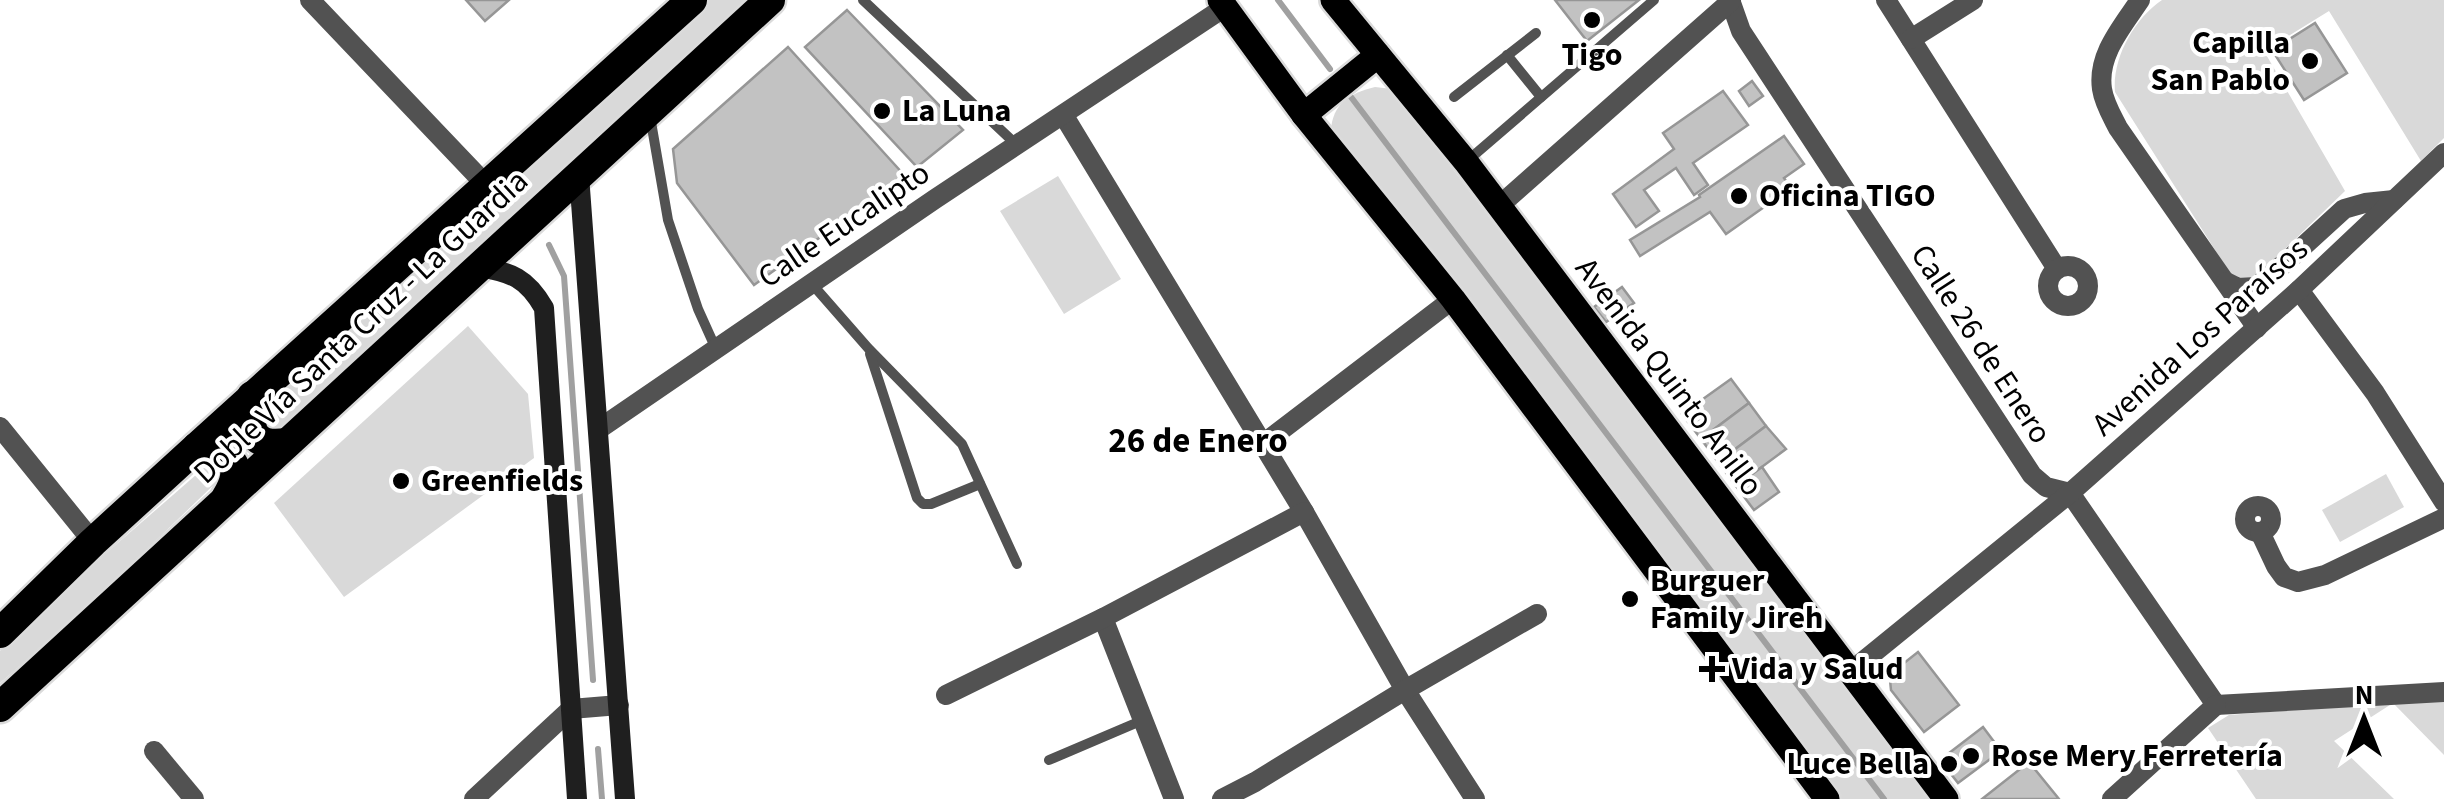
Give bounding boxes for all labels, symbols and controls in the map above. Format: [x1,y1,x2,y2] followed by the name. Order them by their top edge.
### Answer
[1581,9,1603,31] marker: Tigo
[2151,20,2290,103] place label: Capilla San Pablo
[1562,32,1622,78] place label: Tigo
[2299,50,2321,72] marker: Capilla San Pablo
[902,88,1011,134] place label: La Luna
[871,100,893,122] marker: La Luna
[749,150,939,300] street label: Calle Eucalipto
[183,159,539,495] street label: Doble Vía Santa Cruz - La Guardia
[1759,173,1936,219] place label: Oficina TIGO
[1728,185,1750,207] marker: Oficina TIGO
[2082,227,2318,447] street label: Avenida Los Paraísos
[1899,235,2063,453] street label: Calle 26 de Enero
[1564,248,1774,506] street label: Avenida Quinto Anillo
[1108,416,1288,466] district label: 26 de Enero
[421,458,583,504] place label: Greenfields
[390,470,412,492] marker: Greenfields
[1650,558,1823,641] place label: Burguer Family Jireh
[1619,588,1641,610] marker: Burguer Family Jireh
[1731,646,1904,692] place label: Vida y Salud
[1701,658,1723,680] marker: Vida y Salud
[2314,669,2414,769] north arrow
[2355,675,2373,715] text: N
[1991,733,2283,779] place label: Rose Mery Ferretería
[1786,741,1929,787] place label: Luce Bella
[1960,745,1982,767] marker: Rose Mery Ferretería
[1938,753,1960,775] marker: Luce Bella

